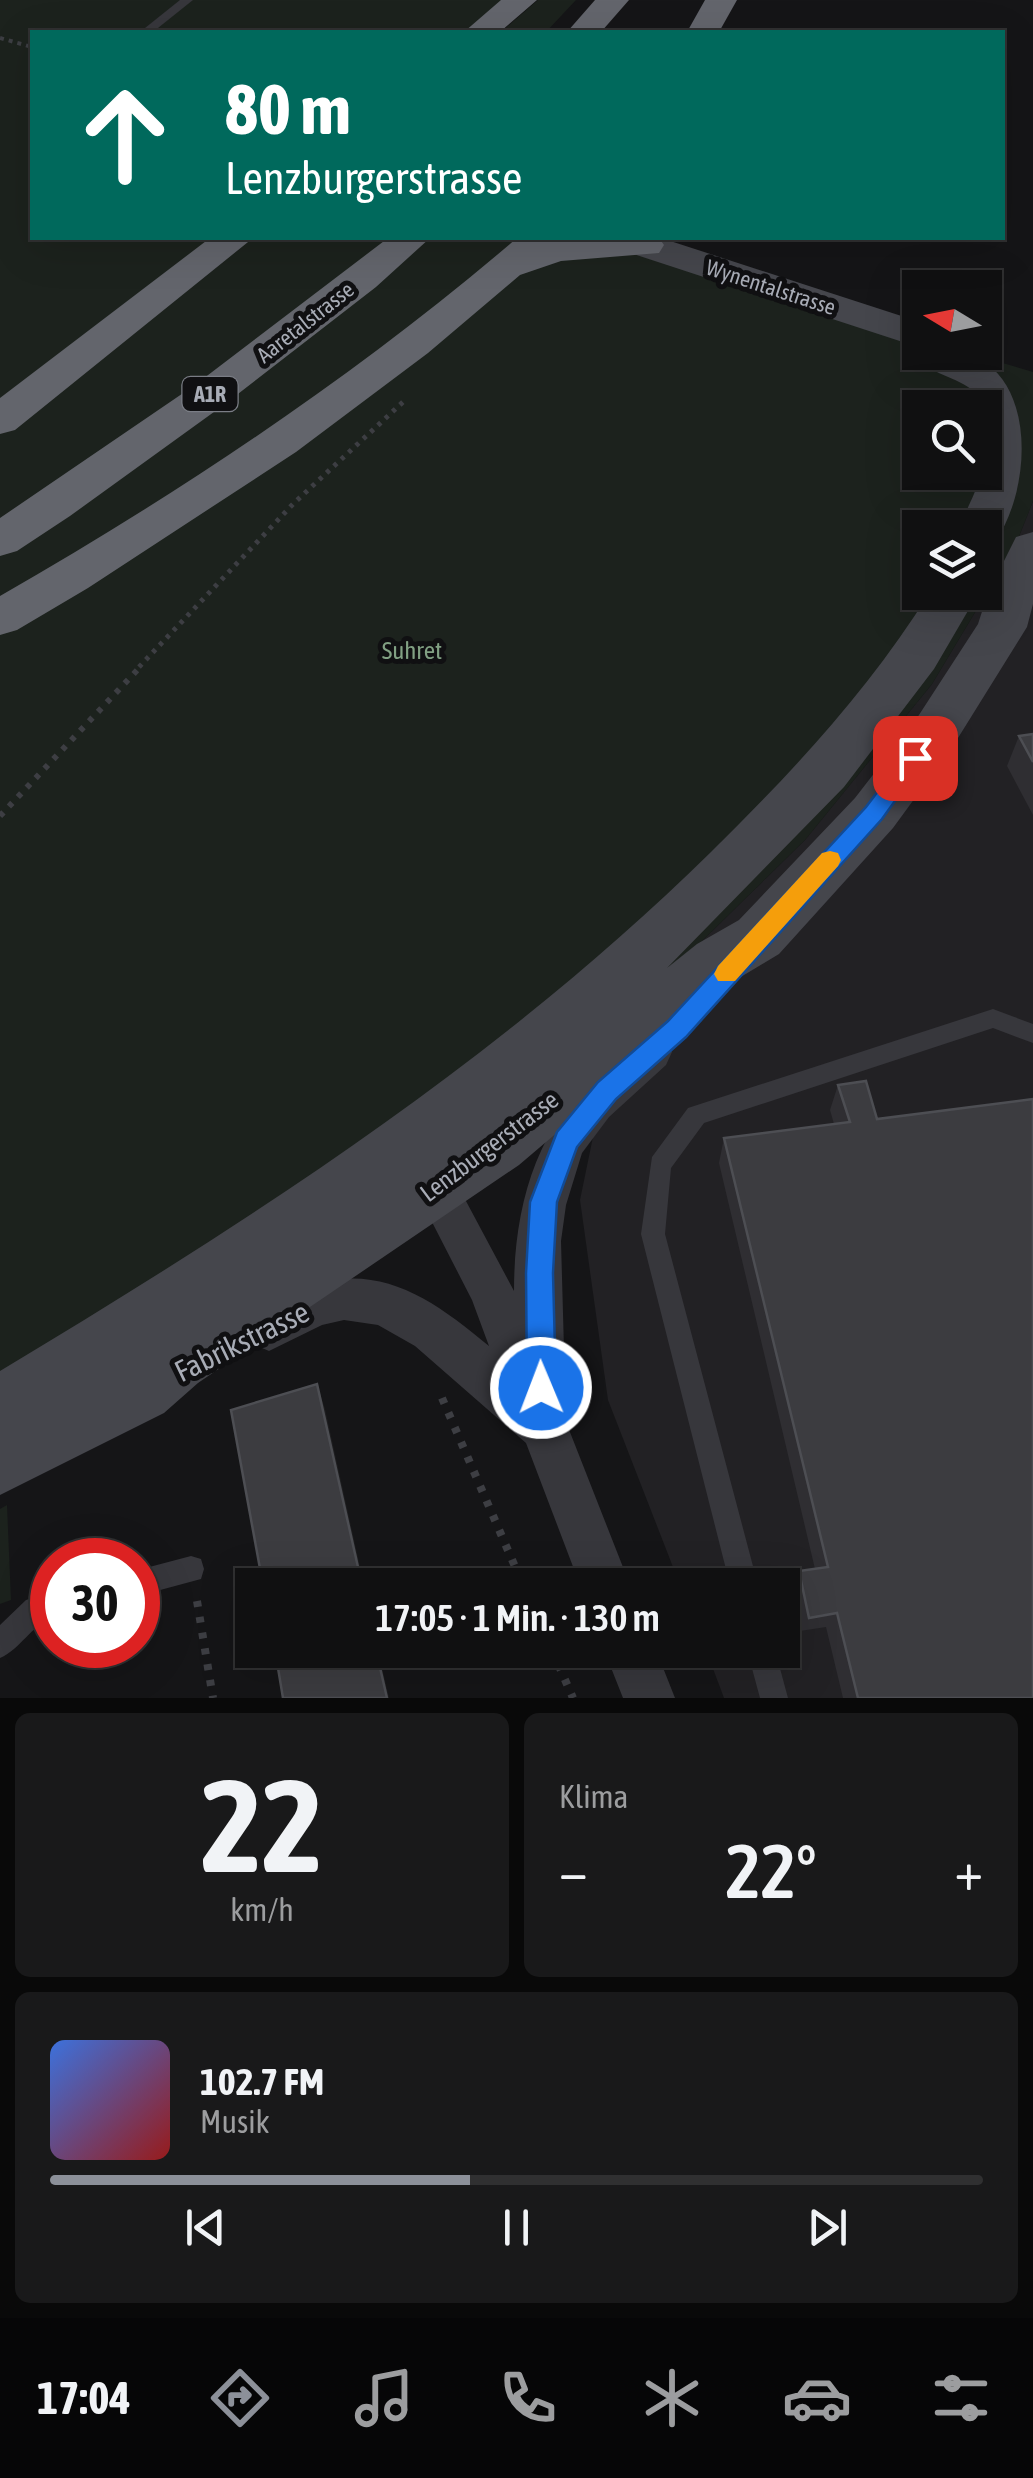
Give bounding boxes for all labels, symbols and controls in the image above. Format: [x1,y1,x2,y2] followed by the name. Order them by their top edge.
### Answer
[225,69,351,149] text: 80 m
[60,70,190,200] icon: ahead
[225,152,522,204] text: Lenzburgerstrasse
[703,254,839,320] street label: Wynentalstrasse
[902,270,1002,370] north arrow
[902,270,1002,610] map controls
[251,276,359,368] street label: Aaretalstrasse
[182,377,238,411] road number: A1R
[902,390,1002,490] button: search
[902,510,1002,610] button: layers
[382,636,442,664] park label: Suhret
[873,716,958,801] pin
[888,731,943,786] icon: arrive
[415,1085,563,1207] street label: Lenzburgerstrasse
[169,1294,314,1388] street label: Fabrikstrasse
[489,1336,593,1440] position arrow
[30,1538,160,1668] speed limit sign: 30
[375,1596,660,1639] text: 17:05 · 1 Min. · 130 m
[201,1751,323,1900] text: 22
[559,1778,628,1815] text: Klima
[725,1828,817,1914] text: 22°
[559,1839,588,1902] text: −
[954,1839,983,1902] text: +
[230,1891,294,1928] text: km/h
[200,2060,324,2103] text: 102.7 FM
[200,2103,270,2140] text: Musik
[178,2200,233,2255] icon: previous
[489,2200,544,2255] icon: pause
[800,2200,855,2255] icon: next
[205,2363,275,2433] icon: directions
[349,2363,419,2433] icon: music
[493,2363,563,2433] icon: phone
[637,2363,707,2433] icon: climate
[782,2363,852,2433] icon: car
[926,2363,996,2433] icon: filters
[37,2372,131,2424] text: 17:04

